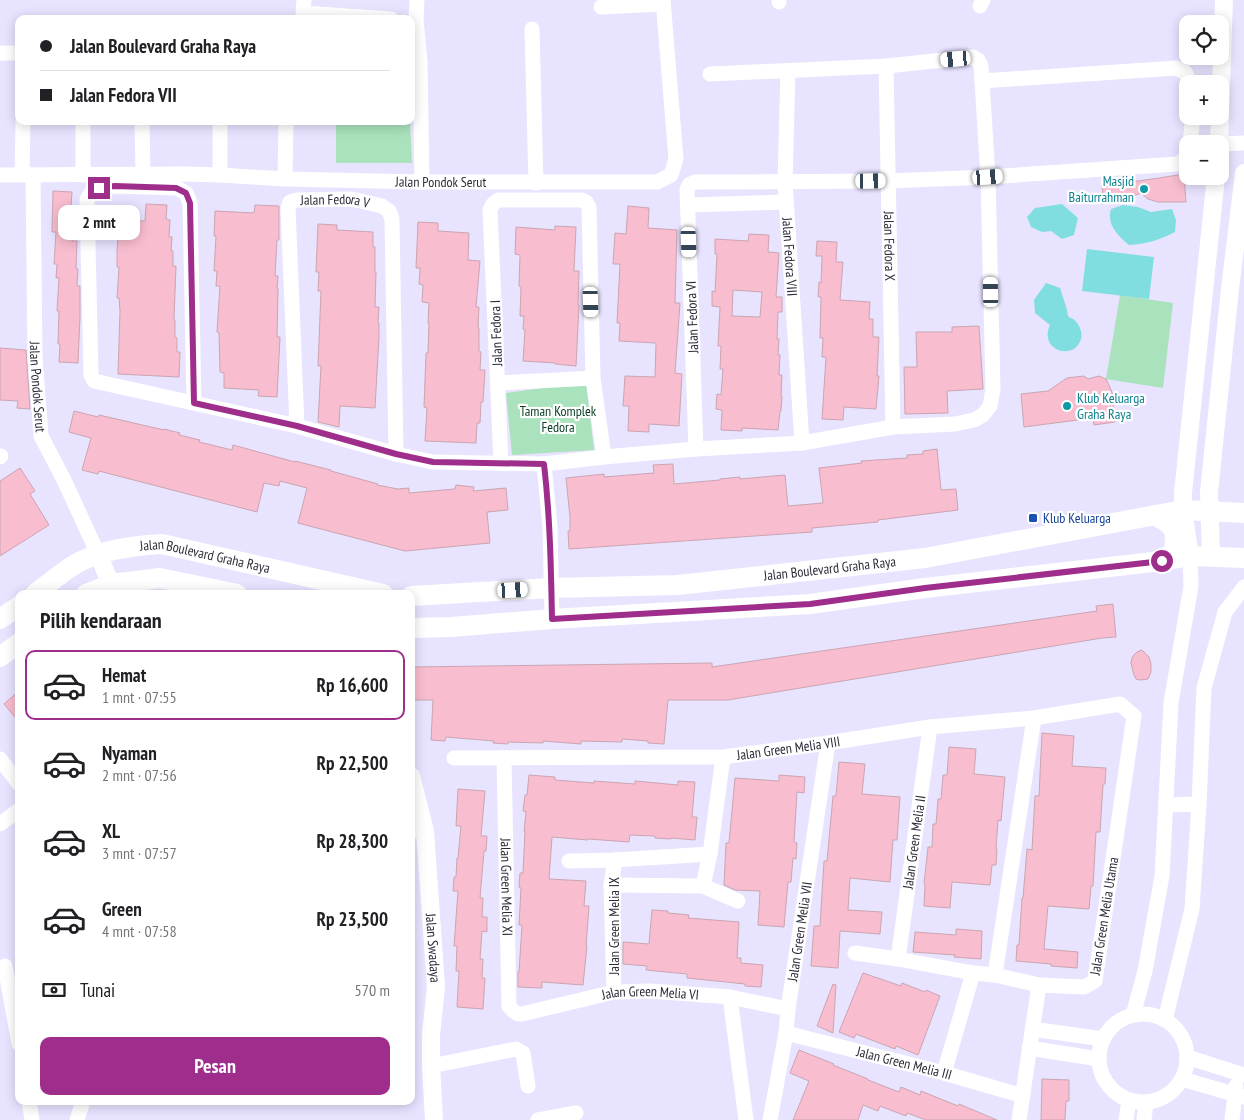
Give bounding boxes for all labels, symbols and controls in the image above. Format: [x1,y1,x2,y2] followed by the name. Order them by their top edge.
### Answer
[1179,15,1229,185] map controls
[1179,15,1229,65] button: locate
[70,34,256,58] text: Jalan Boulevard Graha Raya
[940,50,971,68] car
[1179,75,1229,125] button: +
[70,83,177,107] text: Jalan Fedora VII
[1179,135,1229,185] button: −
[972,168,1003,186] car
[394,172,486,191] street label: Jalan Pondok Serut
[1069,172,1134,206] place label: Masjid Baiturrahman
[855,173,886,189] car
[88,177,110,199] route end
[1138,183,1150,195] marker: Masjid Baiturrahman
[299,190,372,212] street label: Jalan Fedora V
[58,206,140,240] callout: 2 mnt
[880,210,899,281] street label: Jalan Fedora X
[82,212,116,232] text: 2 mnt
[778,216,801,297] street label: Jalan Fedora VIII
[680,227,697,257] car
[983,277,998,307] car
[682,280,702,355] street label: Jalan Fedora VI
[582,287,599,317] car
[486,300,506,367] street label: Jalan Fedora I
[26,340,50,433] street label: Jalan Pondok Serut
[1077,389,1145,423] place label: Klub Keluarga Graha Raya
[1061,400,1073,412] marker: Klub Keluarga Graha Raya
[520,402,597,436] park label: Taman Komplek Fedora
[1043,509,1111,527] place label: Klub Keluarga
[1027,512,1039,524] marker: Klub Keluarga
[138,535,272,577] street label: Jalan Boulevard Graha Raya
[1151,550,1173,572] route start
[762,552,897,585] street label: Jalan Boulevard Graha Raya
[497,582,528,598] car
[40,606,162,634] text: Pilih kendaraan
[42,663,87,708] icon: car
[102,663,146,687] text: Hemat
[317,673,388,697] text: Rp 16,600
[102,687,177,707] text: 1 mnt · 07:55
[735,732,841,764] street label: Jalan Green Melia VIII
[42,741,87,786] icon: car
[102,741,157,765] text: Nyaman
[317,751,388,775] text: Rp 22,500
[102,765,177,785] text: 2 mnt · 07:56
[899,794,929,891] street label: Jalan Green Melia II
[42,819,87,864] icon: car
[102,819,120,843] text: XL
[317,829,388,853] text: Rp 28,300
[497,837,517,936] street label: Jalan Green Melia XI
[102,843,177,863] text: 3 mnt · 07:57
[1086,856,1122,977] street label: Jalan Green Melia Utama
[605,877,623,976] street label: Jalan Green Melia IX
[783,880,816,983] street label: Jalan Green Melia VII
[42,897,87,942] icon: car
[102,897,142,921] text: Green
[317,907,388,931] text: Rp 23,500
[422,912,445,983] street label: Jalan Swadaya
[102,921,177,941] text: 4 mnt · 07:58
[40,976,68,1004] icon: cash
[80,978,115,1002] text: Tunai
[355,980,390,1000] text: 570 m
[599,982,699,1004] street label: Jalan Green Melia VI
[40,1037,390,1095] button: Pesan
[854,1042,954,1084] street label: Jalan Green Melia III

